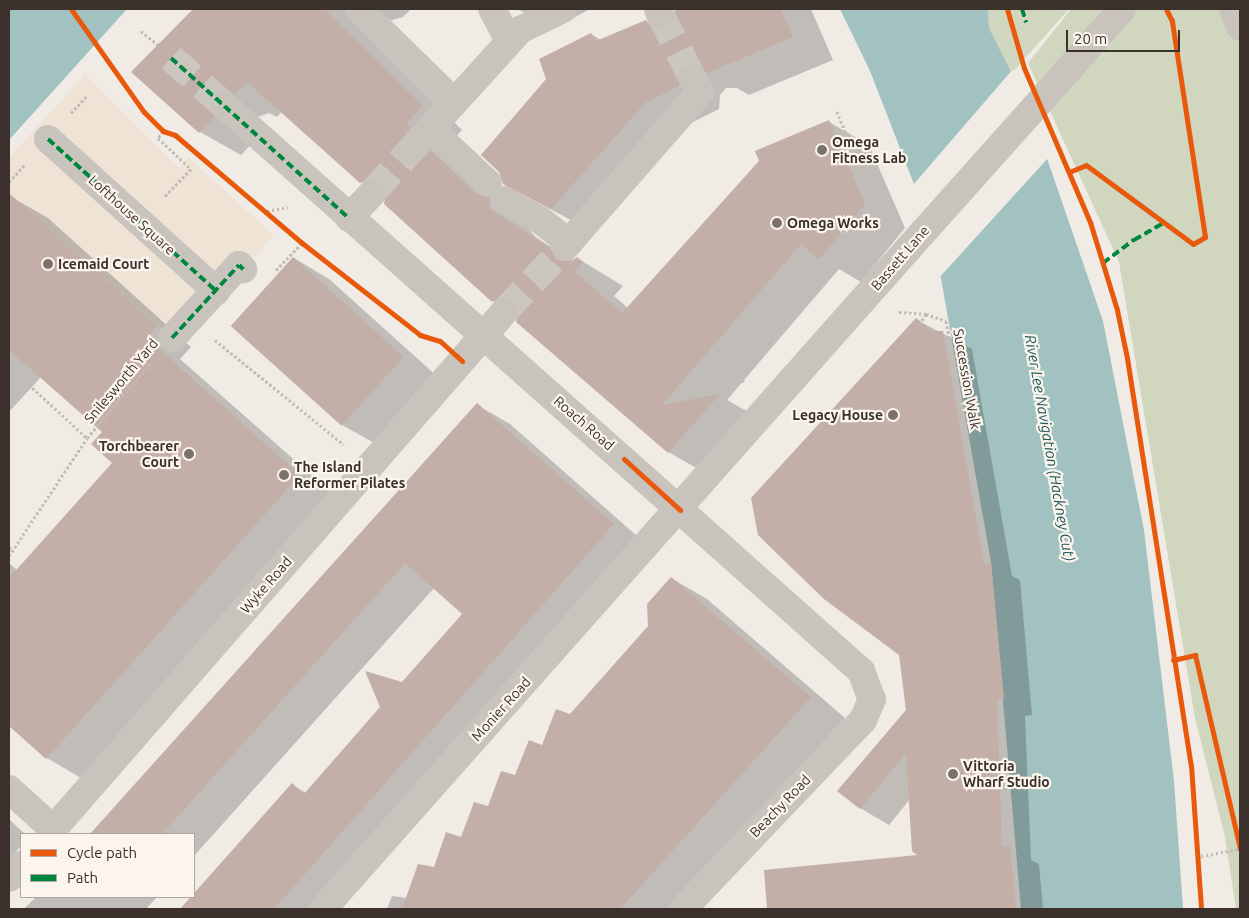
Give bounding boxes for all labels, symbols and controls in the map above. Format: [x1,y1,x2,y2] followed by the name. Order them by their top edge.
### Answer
[1069,20,1183,52] scale bar
[1074,30,1107,47] text: 20 m
[832,134,906,166] place label: Omega Fitness Lab
[816,144,828,156] marker: Omega Fitness Lab
[85,172,179,258] street label: Lofthouse Square
[787,215,879,231] place label: Omega Works
[771,217,783,229] marker: Omega Works
[867,222,933,294] street label: Bassett Lane
[58,256,149,272] place label: Icemaid Court
[42,258,54,270] marker: Icemaid Court
[950,328,984,430] street label: Succession Walk
[1021,333,1079,563] water label: River Lee Navigation (Hackney Cut)
[81,335,161,427] street label: Snilesworth Yard
[551,392,617,454] street label: Roach Road
[792,407,883,423] place label: Legacy House
[887,409,899,421] marker: Legacy House
[99,438,179,471] place label: Torchbearer Court
[183,448,195,460] marker: Torchbearer Court
[294,459,405,492] place label: The Island Reformer Pilates
[278,469,290,481] marker: The Island Reformer Pilates
[237,553,295,617] street label: Wyke Road
[468,674,534,744] street label: Monier Road
[963,758,1050,790] place label: Vittoria Wharf Studio
[947,768,959,780] marker: Vittoria Wharf Studio
[746,771,814,841] street label: Beachy Road
[20,833,195,898] legend
[67,844,137,861] text: Cycle path
[67,869,98,886] text: Path

